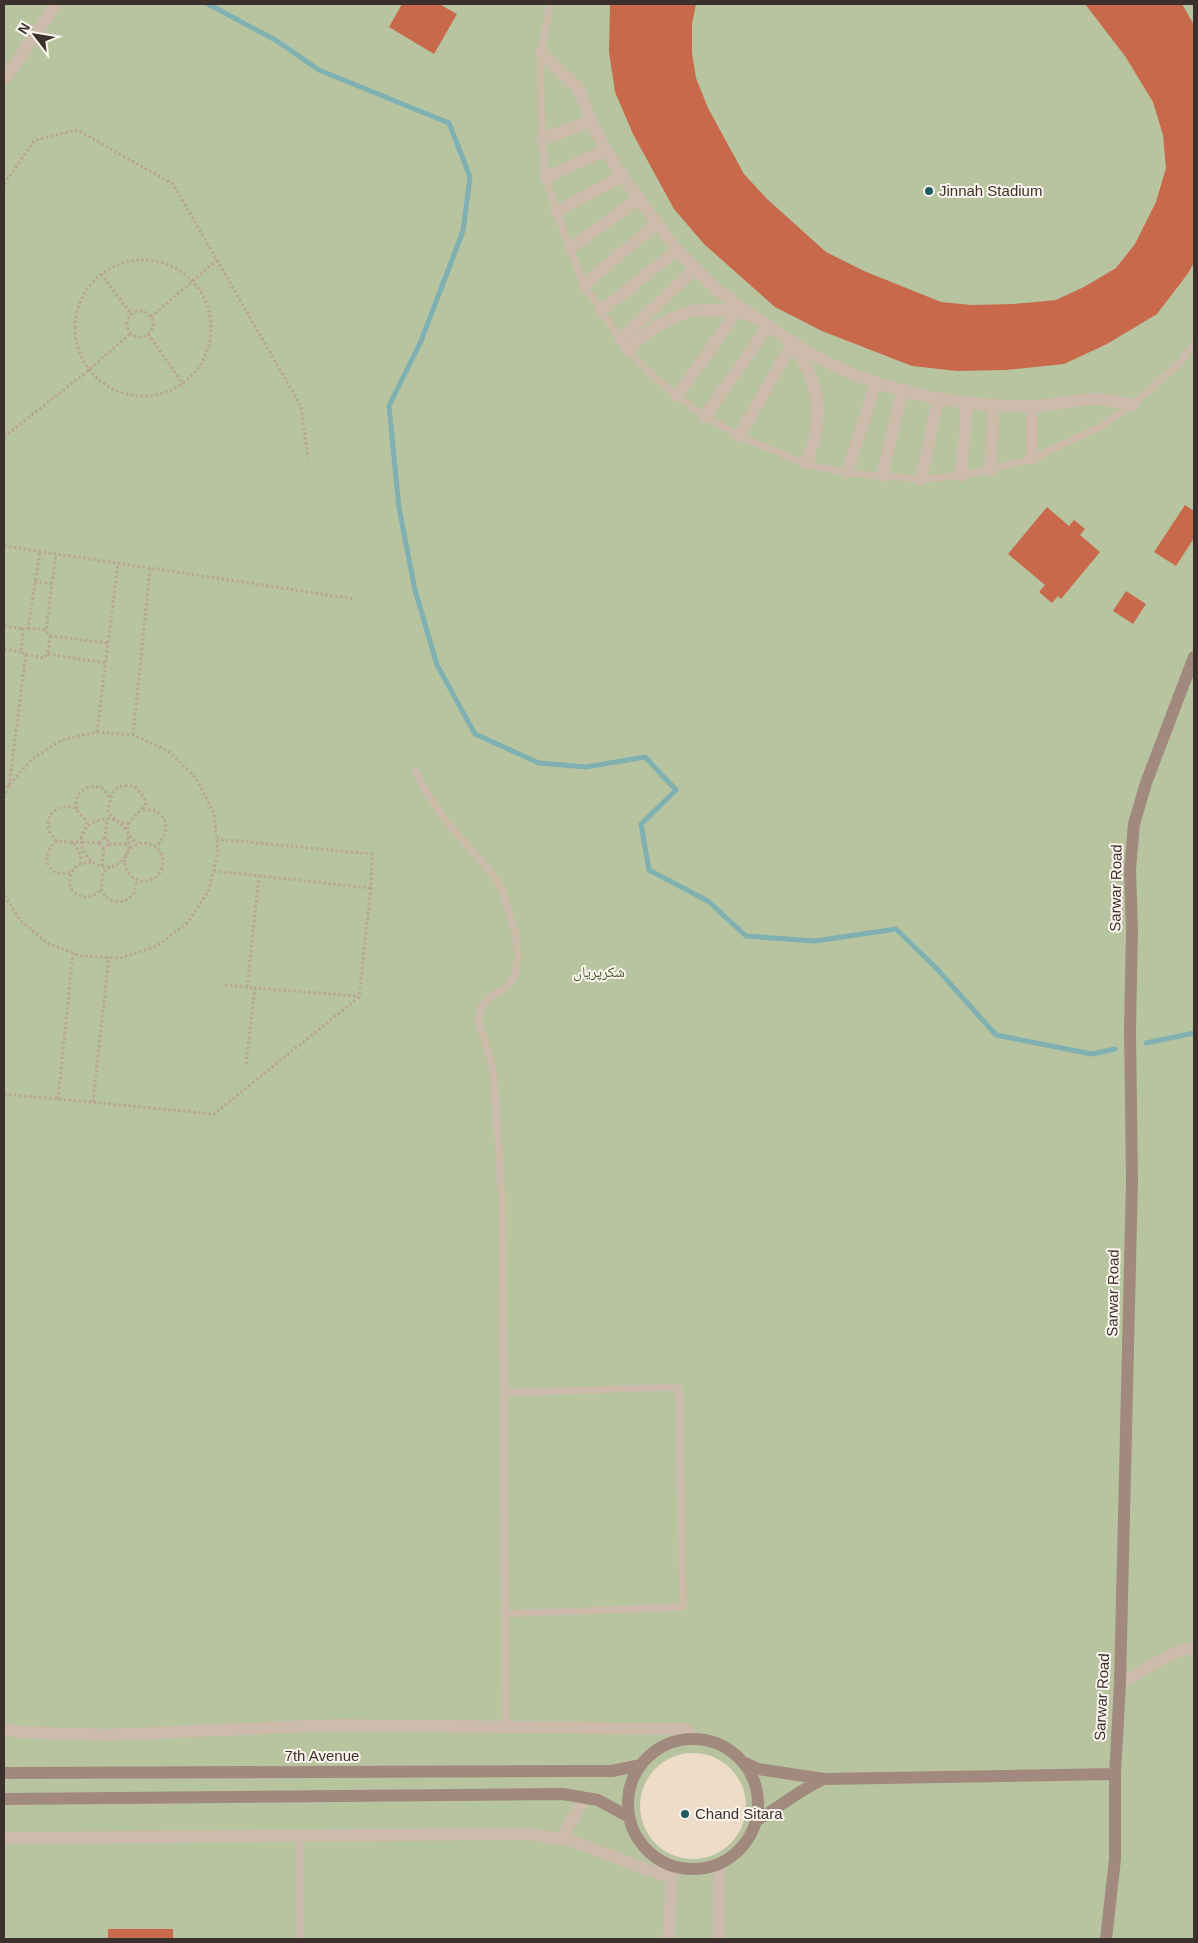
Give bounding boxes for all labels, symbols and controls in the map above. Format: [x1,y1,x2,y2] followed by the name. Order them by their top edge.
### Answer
[10,10,60,60] north arrow
[14,20,33,37] text: N
[939,182,1042,199] place label: Jinnah Stadium
[923,185,935,197] marker: Jinnah Stadium
[1106,844,1125,932] street label: Sarwar Road
[573,963,625,982] park label: شکرپریاں
[1103,1249,1122,1337] street label: Sarwar Road
[1091,1653,1112,1741] street label: Sarwar Road
[285,1747,359,1764] street label: 7th Avenue
[695,1805,783,1822] place label: Chand Sitara
[679,1808,691,1820] marker: Chand Sitara

